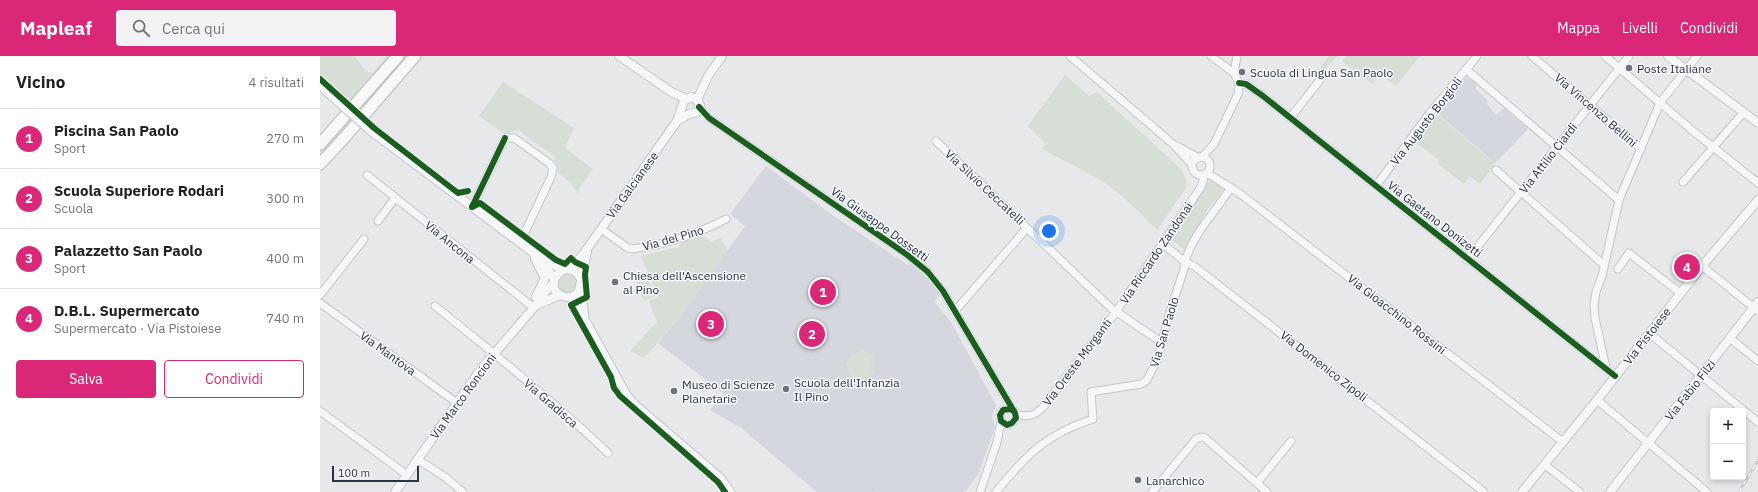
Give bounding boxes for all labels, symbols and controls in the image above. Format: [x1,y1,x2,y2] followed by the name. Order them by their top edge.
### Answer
[116,10,396,46] search box
[20,16,92,40] text: Mapleaf
[130,17,152,39] icon: search
[162,19,225,38] text: Cerca qui
[1557,19,1600,37] text: Mappa
[1622,19,1658,37] text: Livelli
[1680,19,1738,37] text: Condividi
[1637,61,1712,76] place label: Poste Italiane
[1624,63,1634,73] marker: Poste Italiane
[1250,65,1394,80] place label: Scuola di Lingua San Paolo
[1237,67,1247,77] marker: Scuola di Lingua San Paolo
[1552,70,1640,150] street label: Via Vincenzo Bellini
[16,71,65,93] text: Vicino
[249,74,304,91] text: 4 risultati
[1387,74,1465,168] street label: Via Augusto Borgioli
[1516,120,1580,196] street label: Via Attilio Ciardi
[54,121,179,140] text: Piscina San Paolo
[25,130,33,147] text: 1
[266,130,304,147] text: 270 m
[54,140,86,157] text: Sport
[942,146,1028,228] street label: Via Silvio Ceccatelli
[603,148,661,221] street label: Via Galcianese
[1385,177,1485,261] street label: Via Gaetano Donizetti
[54,181,224,200] text: Scuola Superiore Rodari
[828,183,932,265] street label: Via Giuseppe Dossetti
[25,190,33,207] text: 2
[266,190,304,207] text: 300 m
[1116,199,1196,307] street label: Via Riccardo Zandonai
[54,200,93,217] text: Scuola
[422,217,478,267] street label: Via Ancona
[1039,221,1059,241] your location
[641,222,706,254] street label: Via del Pino
[54,241,202,260] text: Palazzetto San Paolo
[25,250,33,267] text: 3
[266,250,304,267] text: 400 m
[1674,252,1700,282] pin: 4
[54,260,86,277] text: Sport
[623,268,747,297] place label: Chiesa dell'Ascensione al Pino
[1345,271,1449,357] street label: Via Gioacchino Rossini
[610,277,620,287] marker: Chiesa dell'Ascensione al Pino
[810,277,836,307] pin: 1
[1146,295,1182,369] street label: Via San Paolo
[54,301,199,320] text: D.B.L. Supermercato
[1620,304,1674,368] street label: Via Pistoiese
[698,309,724,339] pin: 3
[25,310,33,327] text: 4
[266,310,304,327] text: 740 m
[1039,315,1115,409] street label: Via Oreste Morganti
[799,319,825,349] pin: 2
[54,320,221,337] text: Supermercato · Via Pistoiese
[1277,327,1371,405] street label: Via Domenico Zipoli
[357,328,419,379] street label: Via Mantova
[427,350,499,442] street label: Via Marco Roncioni
[1662,357,1718,423] street label: Via Fabio Filzi
[16,360,156,398] button: Salva
[164,360,304,398] button: Condividi
[521,375,582,431] street label: Via Gradisca
[794,375,900,404] place label: Scuola dell'Infanzia Il Pino
[682,377,775,406] place label: Museo di Scienze Planetarie
[781,384,791,394] marker: Scuola dell'Infanzia Il Pino
[669,386,679,396] marker: Museo di Scienze Planetarie
[1710,408,1746,480] map controls
[1710,408,1746,444] button: +
[1710,444,1746,480] button: −
[332,464,419,483] scale bar
[338,466,370,480] text: 100 m
[1146,473,1205,488] place label: Lanarchico
[1133,475,1143,485] marker: Lanarchico

